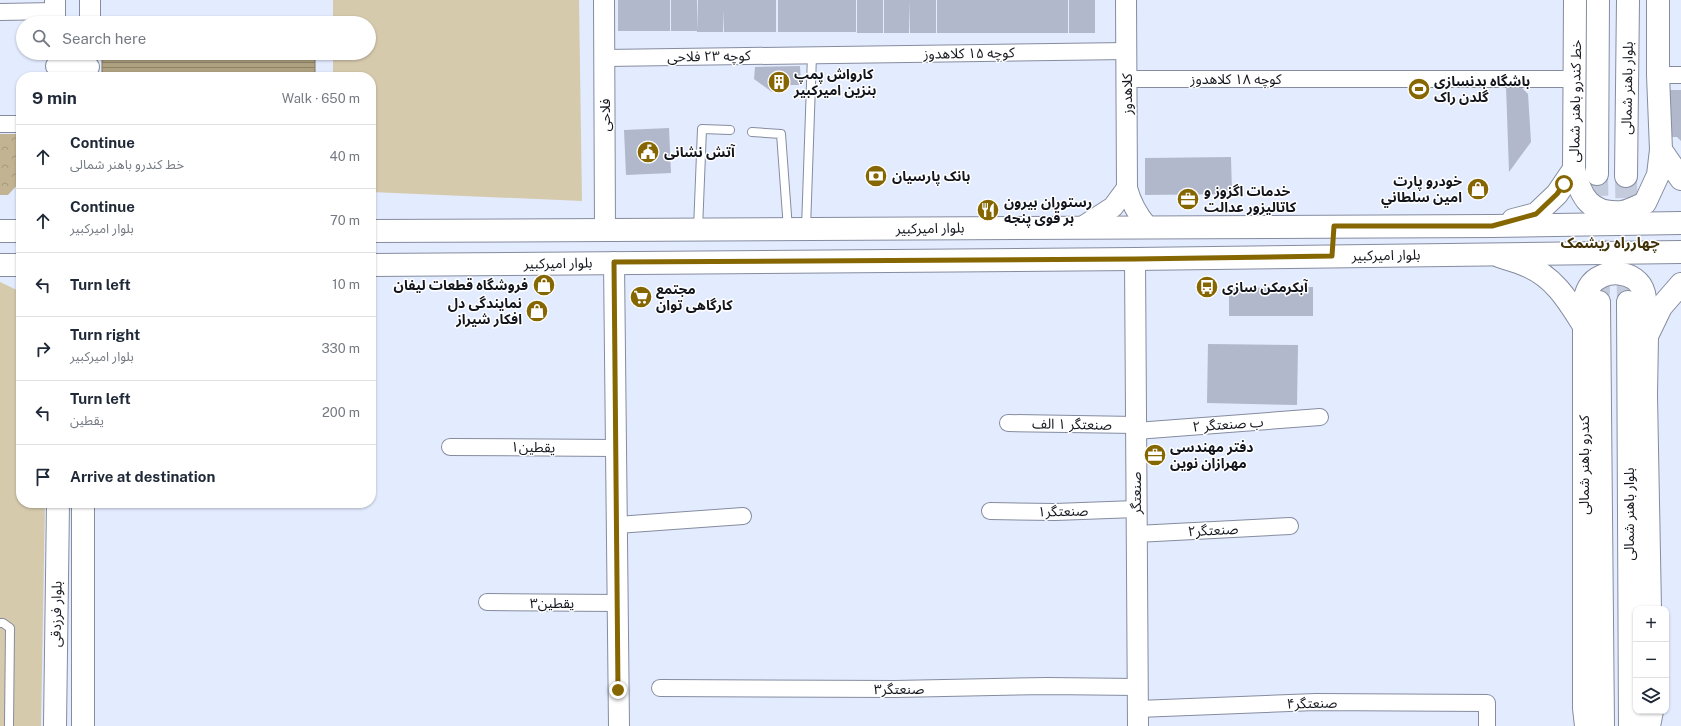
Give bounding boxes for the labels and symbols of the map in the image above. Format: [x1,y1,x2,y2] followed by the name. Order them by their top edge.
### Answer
[1566,39,1585,163] street label: خط کندرو باهنر شمالی
[1618,41,1637,135] street label: بلوار باهنر شمالی
[922,44,1015,64] street label: کوچه ۱۵ کلاهدوز
[667,47,751,67] street label: کوچه ۲۳ فلاحی
[793,66,876,99] place label: کارواش پمپ بنزین امیرکبیر
[766,69,792,95] building icon: کارواش پمپ بنزین امیرکبیر
[1189,71,1282,89] street label: کوچه ۱۸ کلاهدوز
[1119,73,1136,116] street label: کلاهدوز
[1434,73,1530,106] place label: باشگاه بدنسازی گلدن راک
[1406,76,1432,102] sports icon: باشگاه بدنسازی گلدن راک
[597,98,614,132] street label: فلاحی
[635,139,661,165] public building icon: آتش نشانی
[664,144,735,160] place label: آتش نشانی
[863,163,889,189] bank icon: بانک پارسیان
[892,168,970,186] place label: بانک پارسیان
[1381,173,1462,208] place label: خودرو پارت امين سلطاني
[1555,175,1573,193] route start
[1465,176,1491,202] shop icon: خودرو پارت امين سلطاني
[1204,183,1297,216] place label: خدمات اگزوز و کاتالیزور عدالت
[1175,186,1201,212] office icon: خدمات اگزوز و کاتالیزور عدالت
[1004,194,1092,228] place label: رستوران بیرون بر قوی پنجه
[975,197,1001,223] restaurant icon: رستوران بیرون بر قوی پنجه
[895,219,965,238] street label: بلوار امیرکبیر
[1560,234,1660,253] district label: چهارراه ریشمک
[1351,246,1421,265] street label: بلوار امیرکبیر
[523,254,593,273] street label: بلوار امیرکبیر
[531,272,557,298] shop icon: فروشگاه قطعات لیفان
[1194,274,1220,300] bus stop icon: آبکرمکن سازی
[394,277,528,294] place label: فروشگاه قطعات لیفان
[1222,279,1308,296] place label: آبکرمکن سازی
[656,281,733,314] place label: مجتمع کارگاهی توان
[628,284,654,310] supermarket icon: مجتمع کارگاهی توان
[448,295,522,328] place label: نمایندگی دل افکار شیراز
[524,298,550,324] shop icon: نمایندگی دل افکار شیراز
[1192,414,1264,435] street label: ۲ ب صنعتگر
[1032,415,1112,434] street label: صنعتگر ۱ الف
[1576,415,1593,515] street label: کندرو باهنر شمالی
[511,439,555,456] street label: یقطین۱
[1170,439,1254,472] place label: دفتر مهندسی مهرازان نوین
[1142,442,1168,468] office icon: دفتر مهندسی مهرازان نوین
[1621,467,1638,561] street label: بلوار باهنر شمالی
[1128,471,1145,515] street label: صنعتگر
[1038,503,1089,520] street label: صنعتگر۱
[1187,521,1239,540] street label: صنعتگر۲
[47,581,66,647] street label: بلوار فرزدقی
[530,595,574,612] street label: یقطین۳
[609,681,627,699] route end
[874,681,925,698] street label: صنعتگر۳
[1287,695,1338,712] street label: صنعتگر۴

